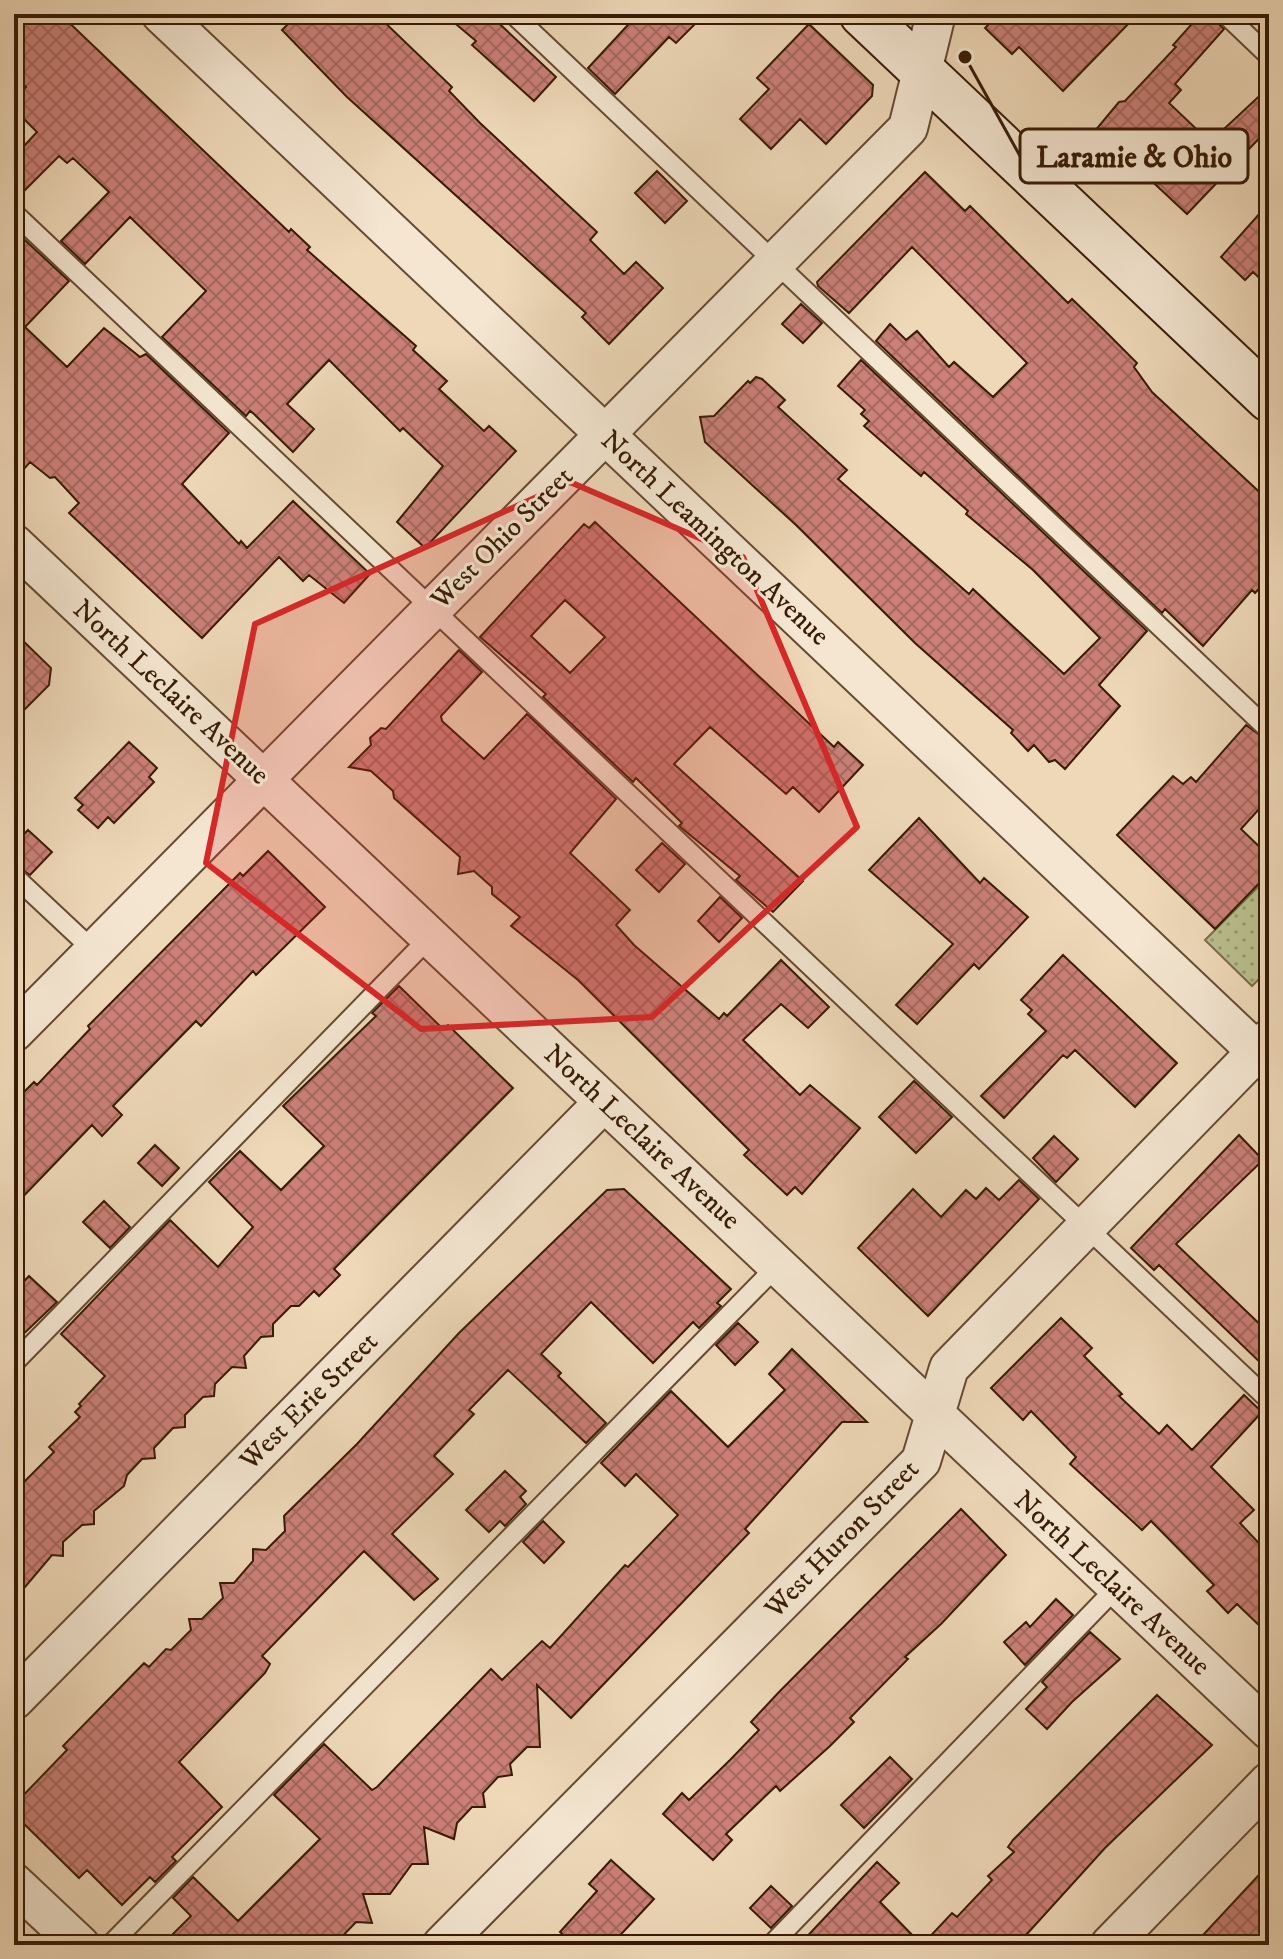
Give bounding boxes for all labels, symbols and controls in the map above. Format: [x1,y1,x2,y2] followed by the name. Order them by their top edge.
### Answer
[1020,129,1248,183] callout: Laramie & Ohio
[1036,140,1232,177] text: Laramie & Ohio
[593,423,837,653] street label: North Leamington Avenue
[423,459,581,617] street label: West Ohio Street
[65,592,277,792] street label: North Leclaire Avenue
[536,1037,748,1237] street label: North Leclaire Avenue
[232,1324,386,1478] street label: West Erie Street
[757,1452,927,1627] street label: West Huron Street
[1006,1483,1218,1683] street label: North Leclaire Avenue

